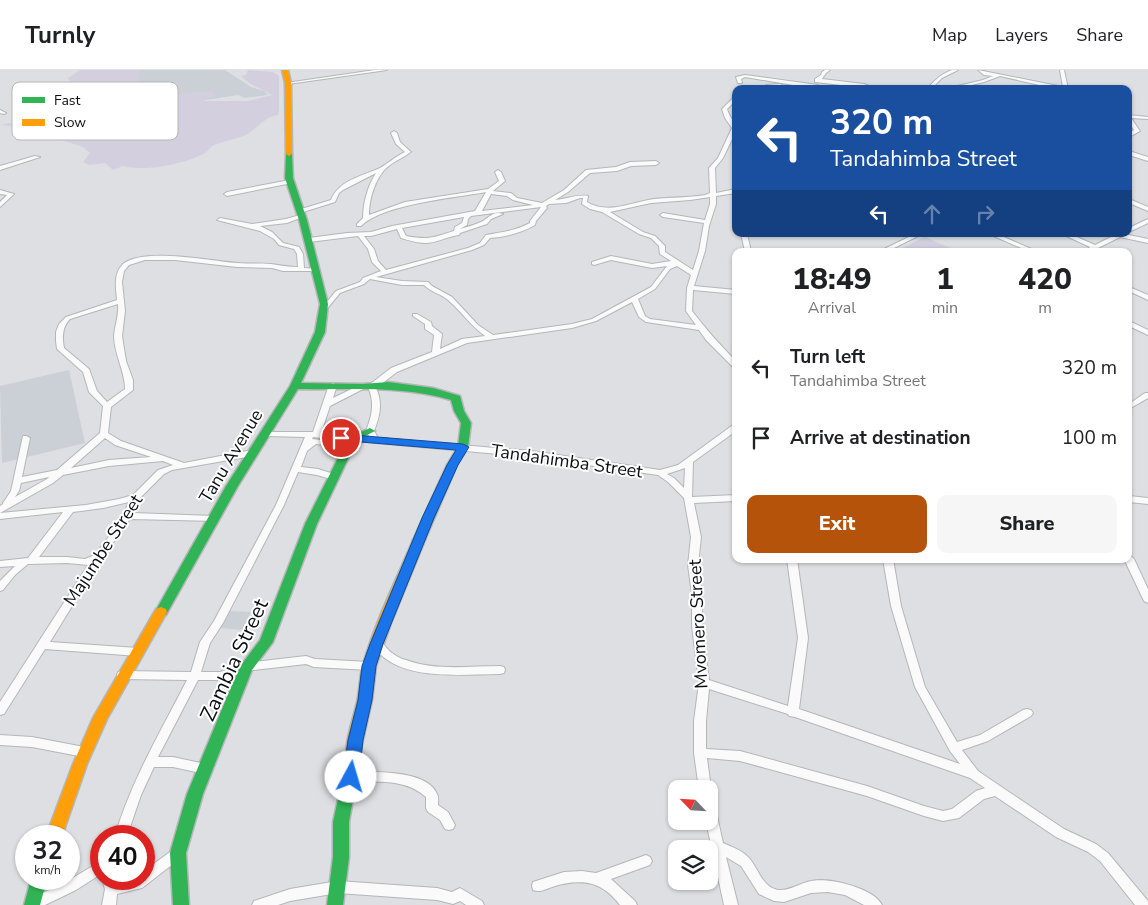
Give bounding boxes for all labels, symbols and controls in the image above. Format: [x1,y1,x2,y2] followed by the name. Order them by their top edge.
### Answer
[25,19,95,51] text: Turnly
[932,23,967,47] text: Map
[995,23,1048,47] text: Layers
[1076,23,1123,47] text: Share
[12,82,178,140] legend
[54,91,80,110] text: Fast
[830,99,933,146] text: 320 m
[747,105,812,170] icon: left
[54,113,86,132] text: Slow
[830,144,1017,174] text: Tandahimba Street
[865,200,893,228] icon: left
[918,200,946,228] icon: ahead
[971,200,999,228] icon: right
[792,259,872,300] text: 18:49
[936,259,954,300] text: 1
[1018,259,1072,300] text: 420
[808,297,856,319] text: Arrival
[932,297,958,319] text: min
[1038,297,1052,319] text: m
[790,344,865,370] text: Turn left
[747,354,775,382] icon: left
[1062,355,1117,381] text: 320 m
[790,370,926,392] text: Tandahimba Street
[194,405,268,507] street label: Tanu Avenue
[320,417,362,459] pin
[327,424,355,452] icon: arrive
[747,424,775,452] icon: arrive
[790,425,971,451] text: Arrive at destination
[1062,425,1117,451] text: 100 m
[490,438,645,484] street label: Tandahimba Street
[58,489,148,610] street label: Majumbe Street
[747,495,927,553] button: Exit
[937,495,1117,553] button: Share
[683,558,713,689] street label: Mvomero Street
[193,594,275,726] street label: Zambia Street
[324,750,376,802] position arrow
[668,780,718,830] north arrow
[668,780,718,890] map controls
[90,825,155,890] speed limit sign: 40
[32,834,63,868] text: 32
[668,840,718,890] button: layers
[34,862,61,878] text: km/h

